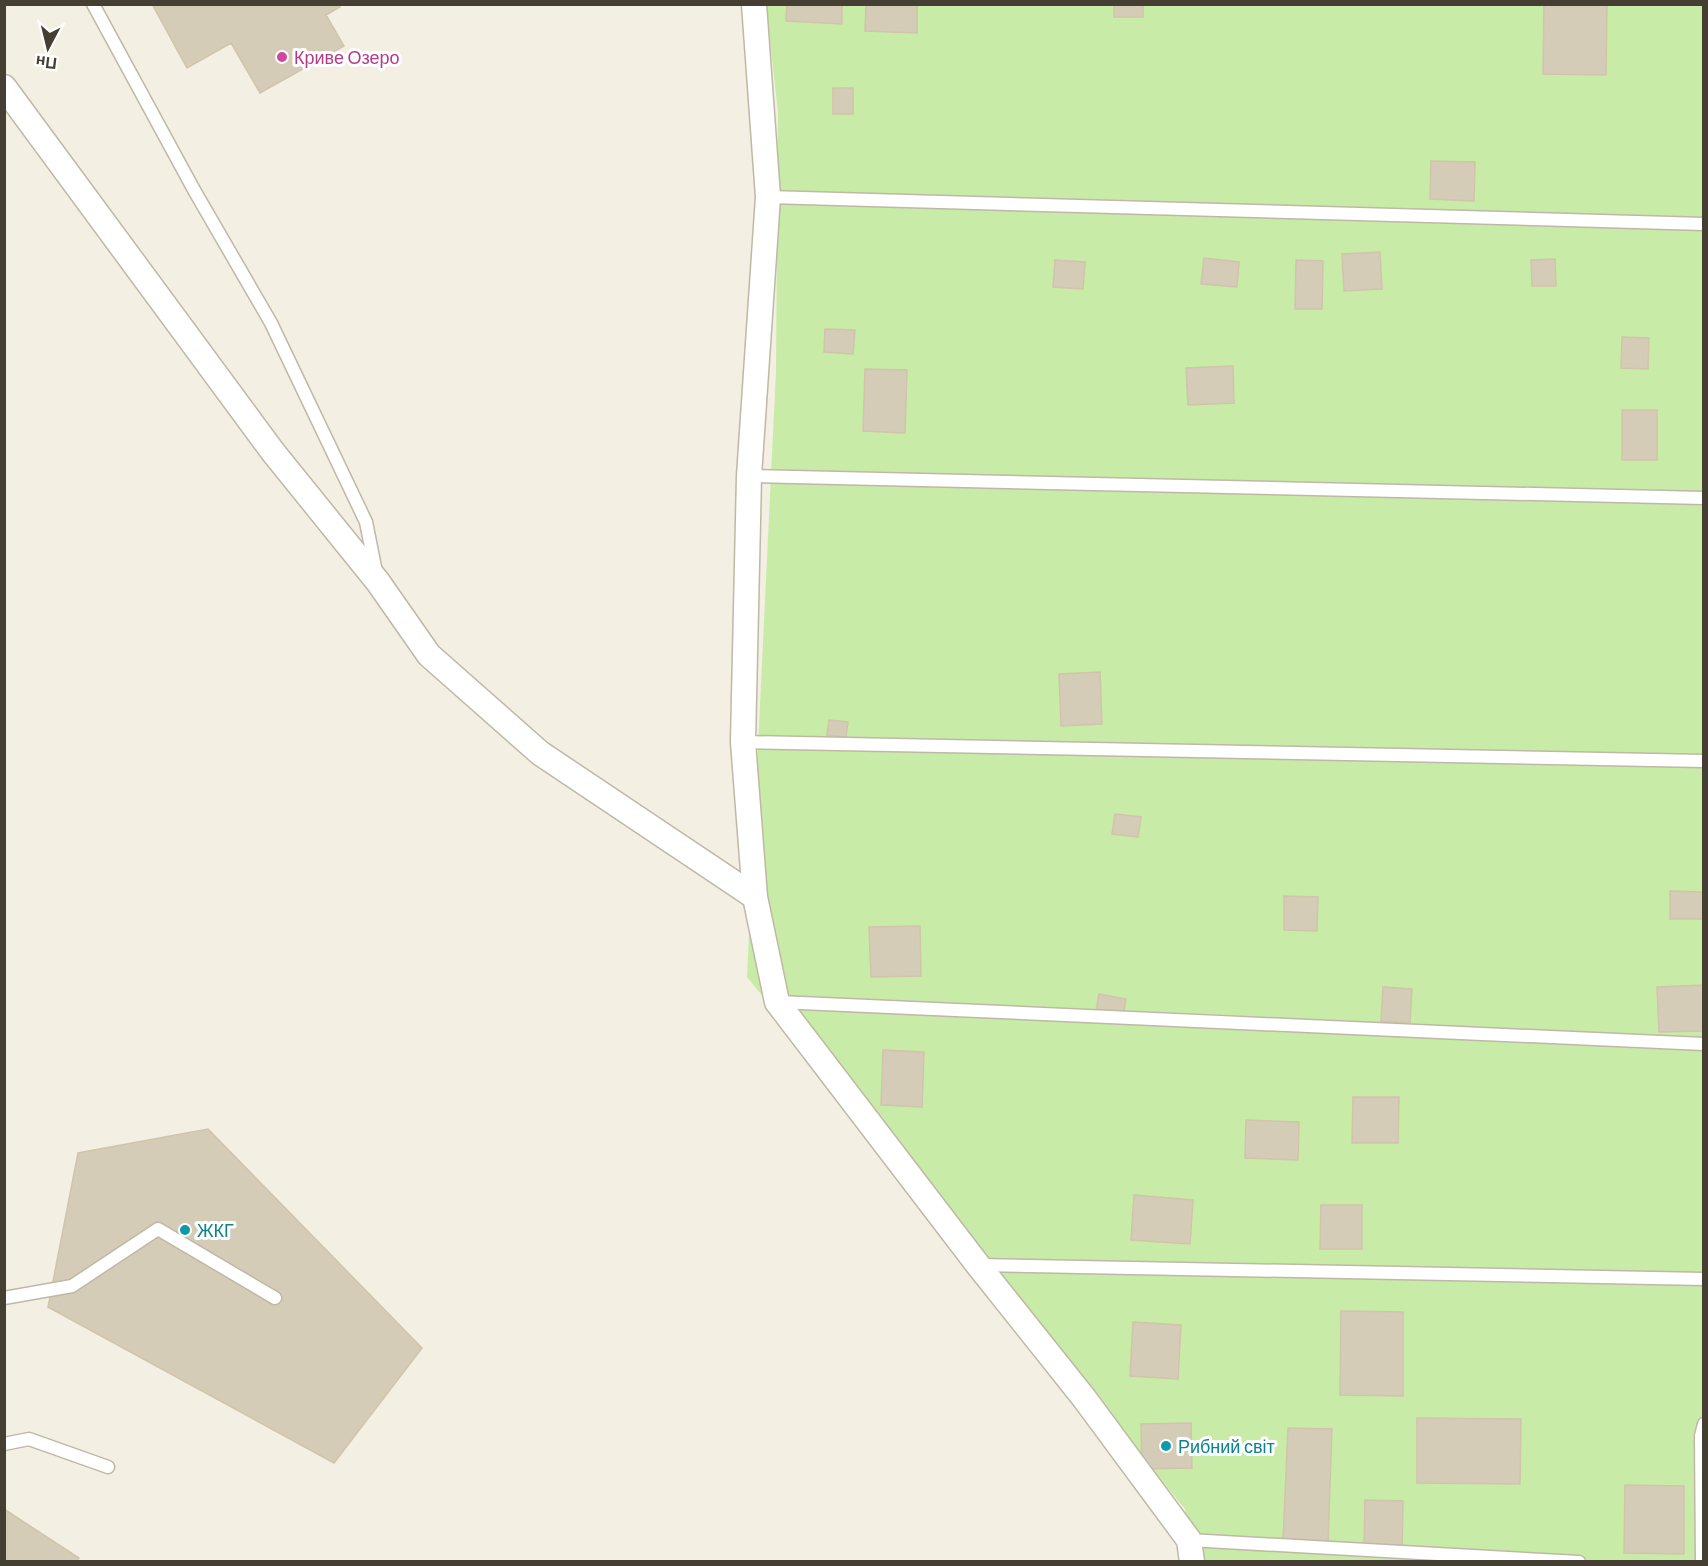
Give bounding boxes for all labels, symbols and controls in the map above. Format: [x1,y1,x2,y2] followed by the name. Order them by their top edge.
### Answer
[18,18,78,78] north arrow
[294,46,400,68] place label: Криве Озеро
[275,50,289,64] marker: Криве Озеро
[34,53,58,74] text: Пн
[197,1219,234,1241] place label: ЖКГ
[178,1223,192,1237] marker: ЖКГ
[1178,1435,1275,1457] place label: Рибний світ
[1159,1439,1173,1453] marker: Рибний світ

